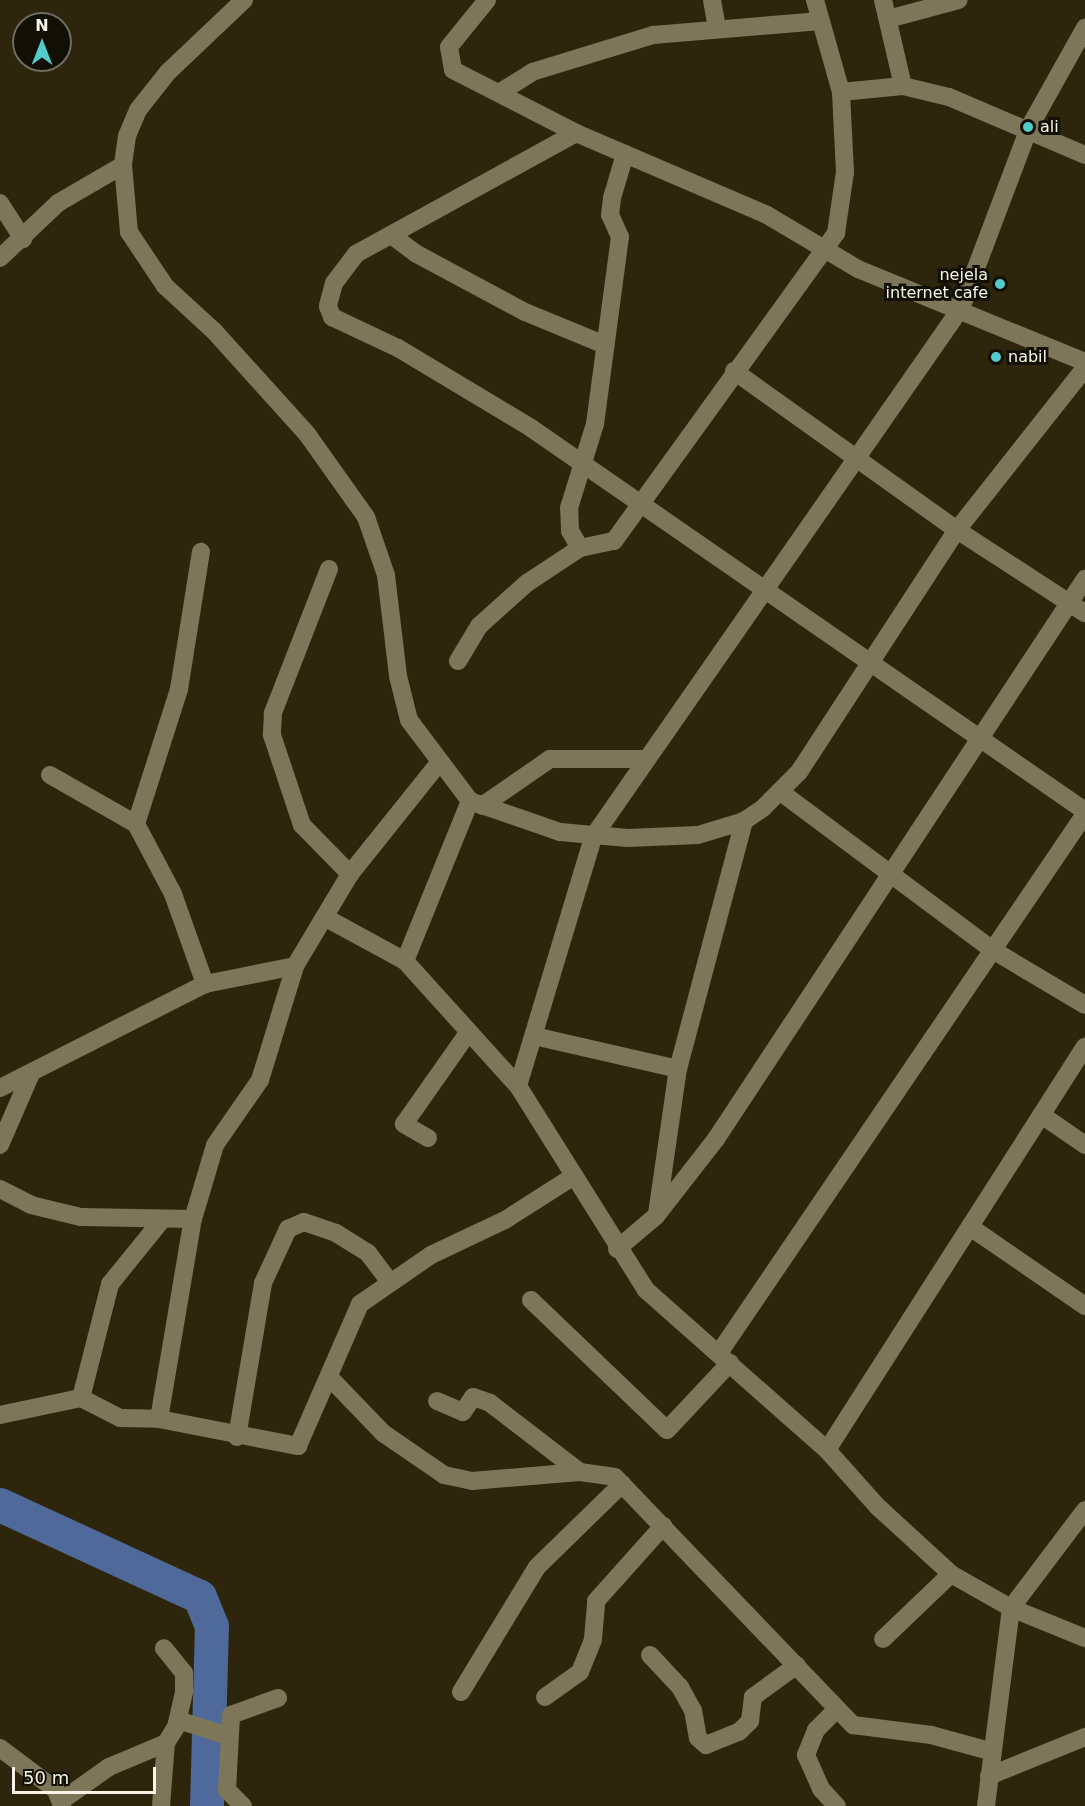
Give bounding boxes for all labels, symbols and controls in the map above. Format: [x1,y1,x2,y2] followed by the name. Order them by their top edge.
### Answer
[12,12,72,72] north arrow
[35,16,49,35] text: N
[1040,117,1059,137] place label: ali
[1021,120,1035,134] marker: ali
[886,265,988,303] place label: nejela internet cafe
[993,277,1007,291] marker: nejela internet cafe
[1008,347,1047,367] place label: nabil
[989,350,1003,364] marker: nabil
[15,1755,159,1793] scale bar
[23,1767,69,1788] text: 50 m

